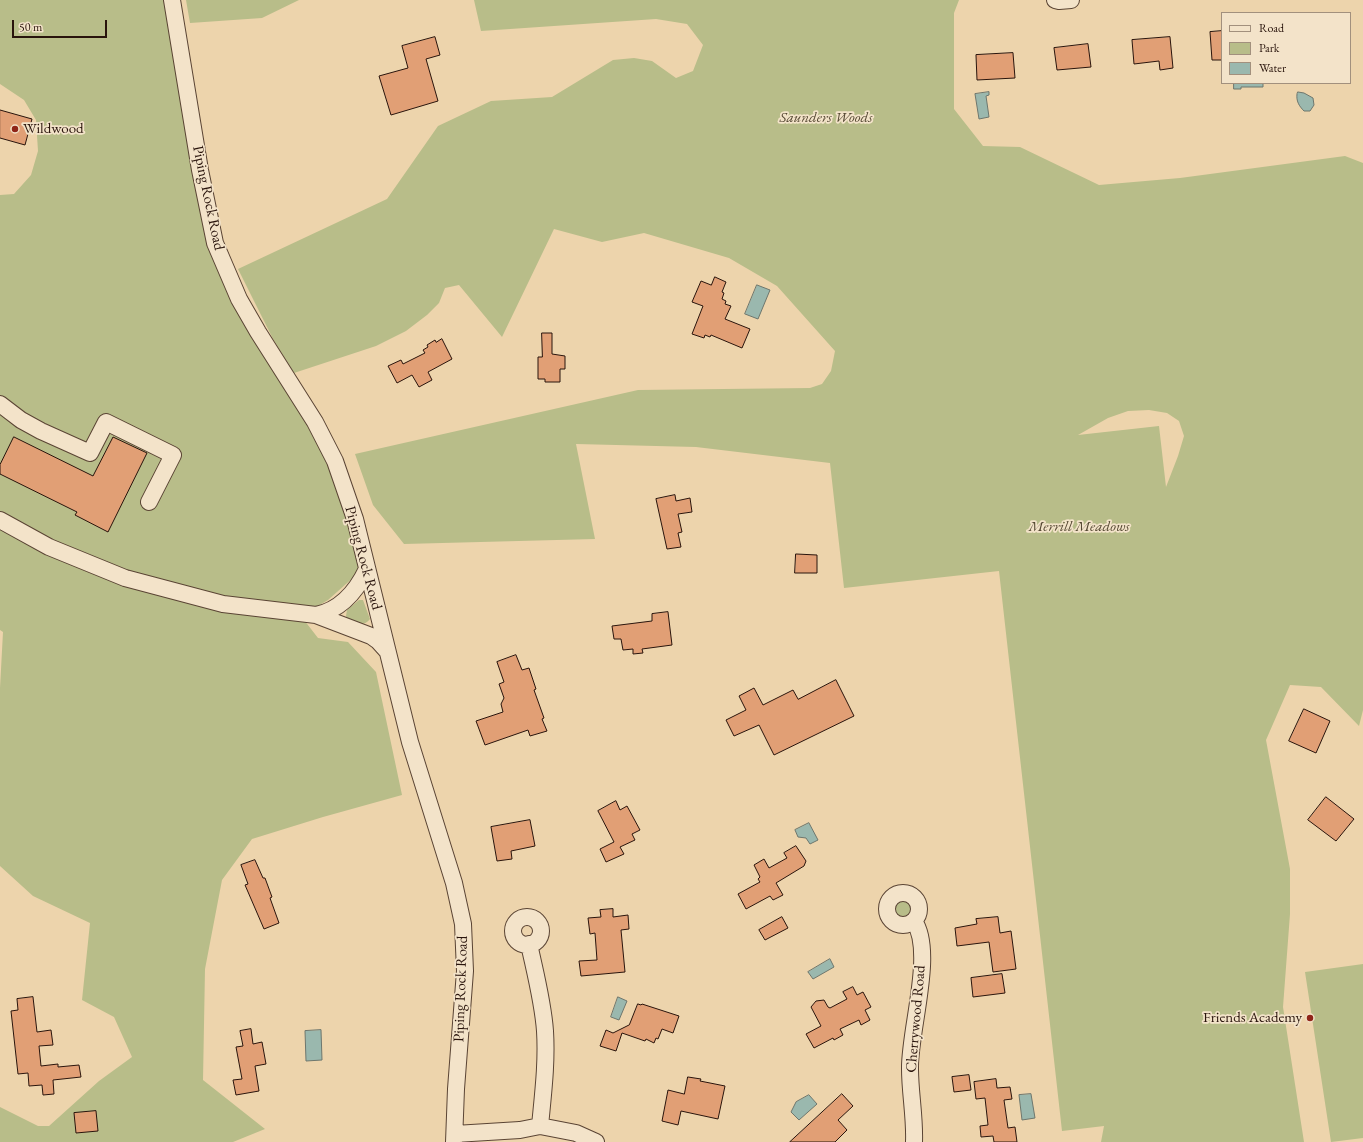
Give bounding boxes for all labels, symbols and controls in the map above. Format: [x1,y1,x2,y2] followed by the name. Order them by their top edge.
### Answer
[14,12,109,38] scale bar
[1221,12,1351,84] legend
[19,19,42,35] text: 50 m
[1259,20,1284,36] text: Road
[1259,40,1279,56] text: Park
[1259,60,1286,76] text: Water
[780,109,872,127] park label: Saunders Woods
[23,120,84,138] place label: Wildwood
[10,124,20,134] marker: Wildwood
[188,144,228,252] street label: Piping Rock Road
[341,504,385,612] street label: Piping Rock Road
[1028,518,1130,536] park label: Merrill Meadows
[450,935,472,1043] street label: Piping Rock Road
[902,965,930,1073] street label: Cherrywood Road
[1203,1009,1302,1027] place label: Friends Academy
[1305,1013,1315,1023] marker: Friends Academy

